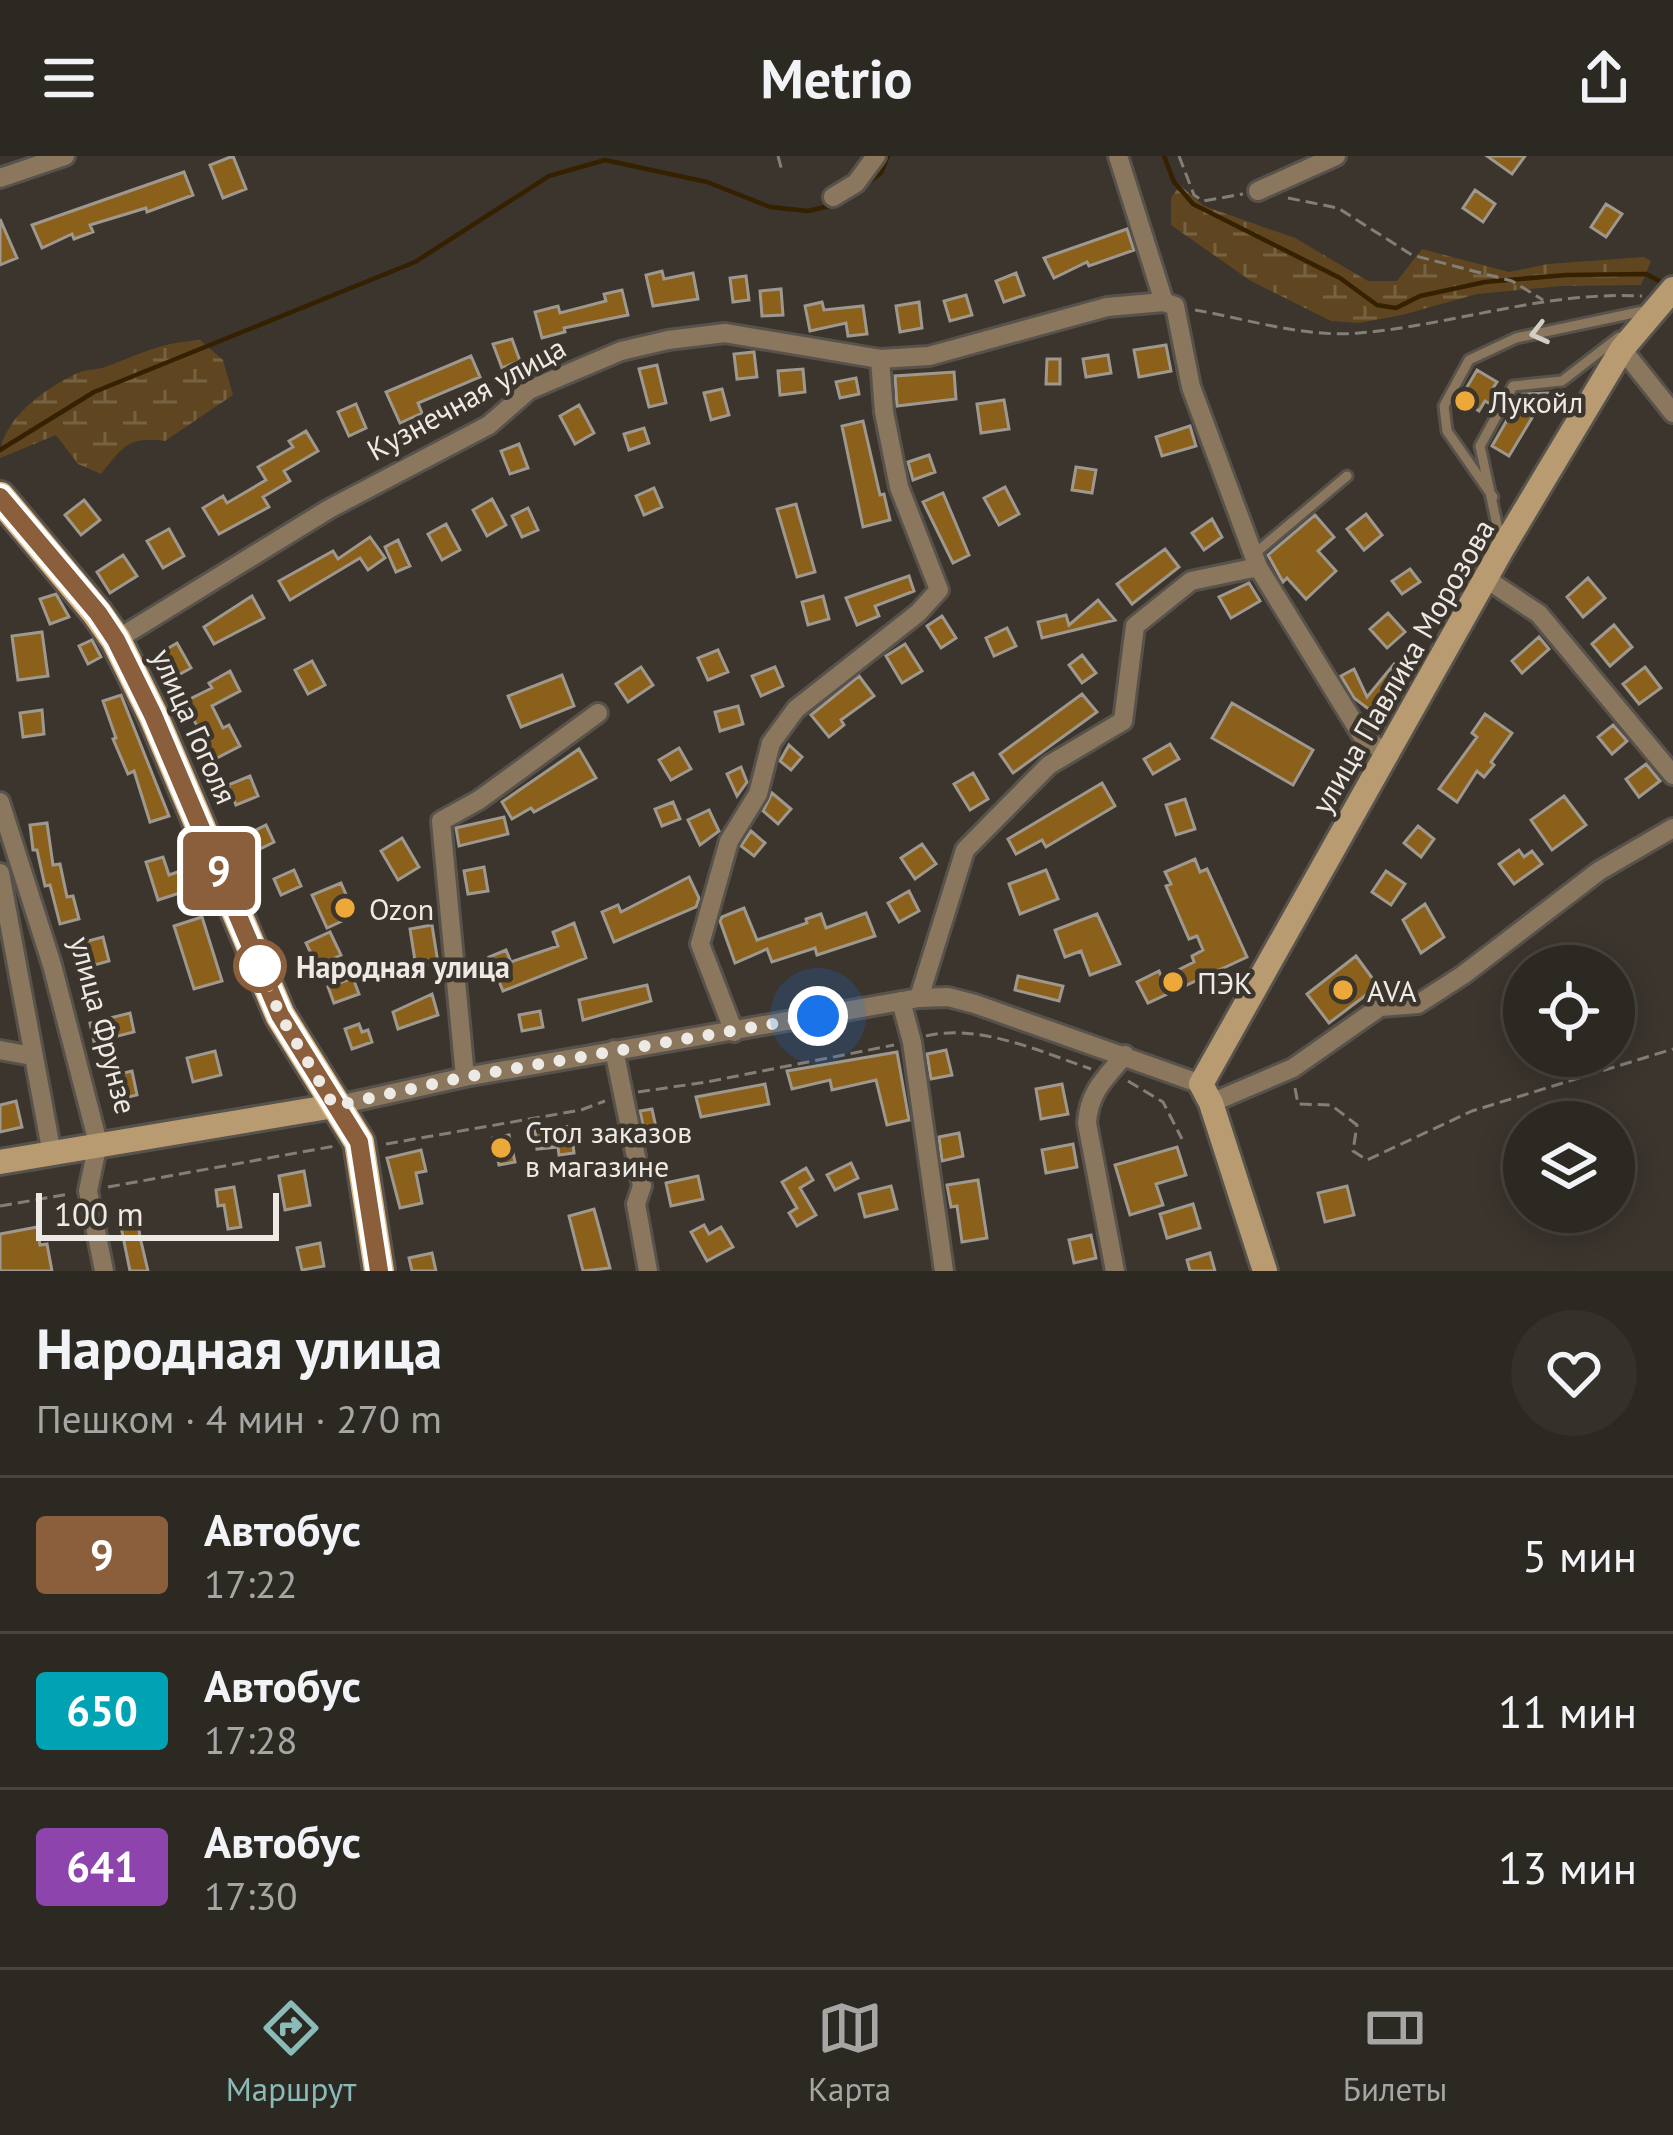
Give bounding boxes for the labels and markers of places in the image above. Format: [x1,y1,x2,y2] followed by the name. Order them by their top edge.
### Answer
[1488,382,1583,421] place label: Лукойл
[1452,388,1478,414] marker: Лукойл
[369,889,434,928] place label: Ozon
[332,895,358,921] marker: Ozon
[235,941,285,991] marker: Народная улица
[296,947,510,986] place label: Народная улица
[1197,963,1252,1002] place label: ПЭК
[1160,969,1186,995] marker: ПЭК
[1367,971,1417,1010] place label: AVA
[1330,977,1356,1003] marker: AVA
[525,1112,692,1185] place label: Стол заказов в магазине
[488,1135,514,1161] marker: Стол заказов в магазине

